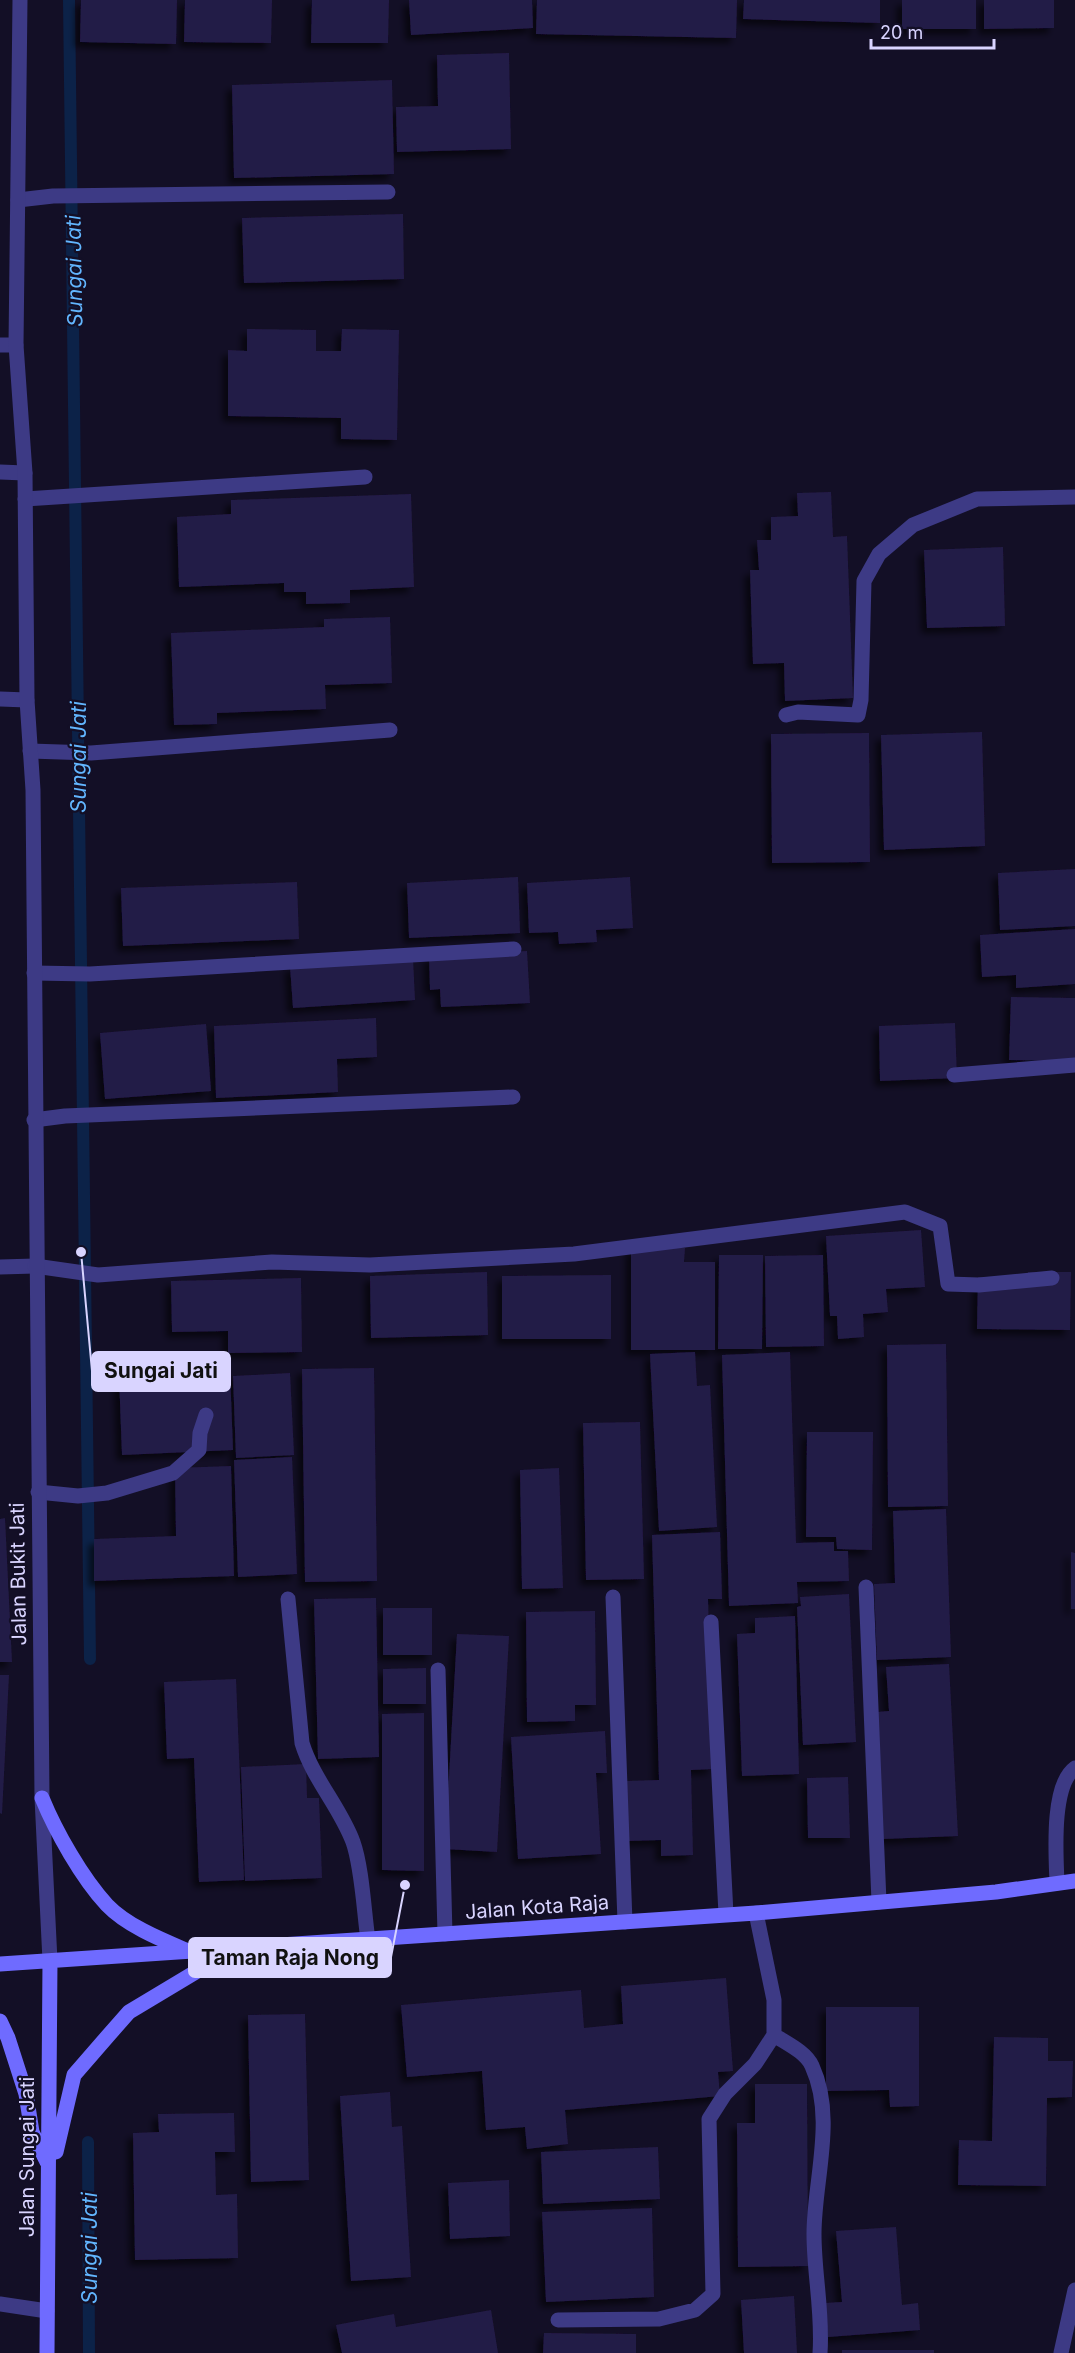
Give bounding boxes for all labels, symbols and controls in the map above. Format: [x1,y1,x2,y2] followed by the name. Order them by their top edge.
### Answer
[871,12,994,50] scale bar
[880,22,923,43] text: 20 m
[61,214,87,327] water label: Sungai Jati
[66,700,91,813] water label: Sungai Jati
[92,1352,230,1391] callout: Sungai Jati
[104,1358,218,1383] text: Sungai Jati
[5,1502,31,1646] street label: Jalan Bukit Jati
[464,1890,610,1924] street label: Jalan Kota Raja
[189,1938,391,1977] callout: Taman Raja Nong
[201,1945,379,1970] text: Taman Raja Nong
[15,2077,39,2237] street label: Jalan Sungai Jati
[77,2191,102,2304] water label: Sungai Jati

